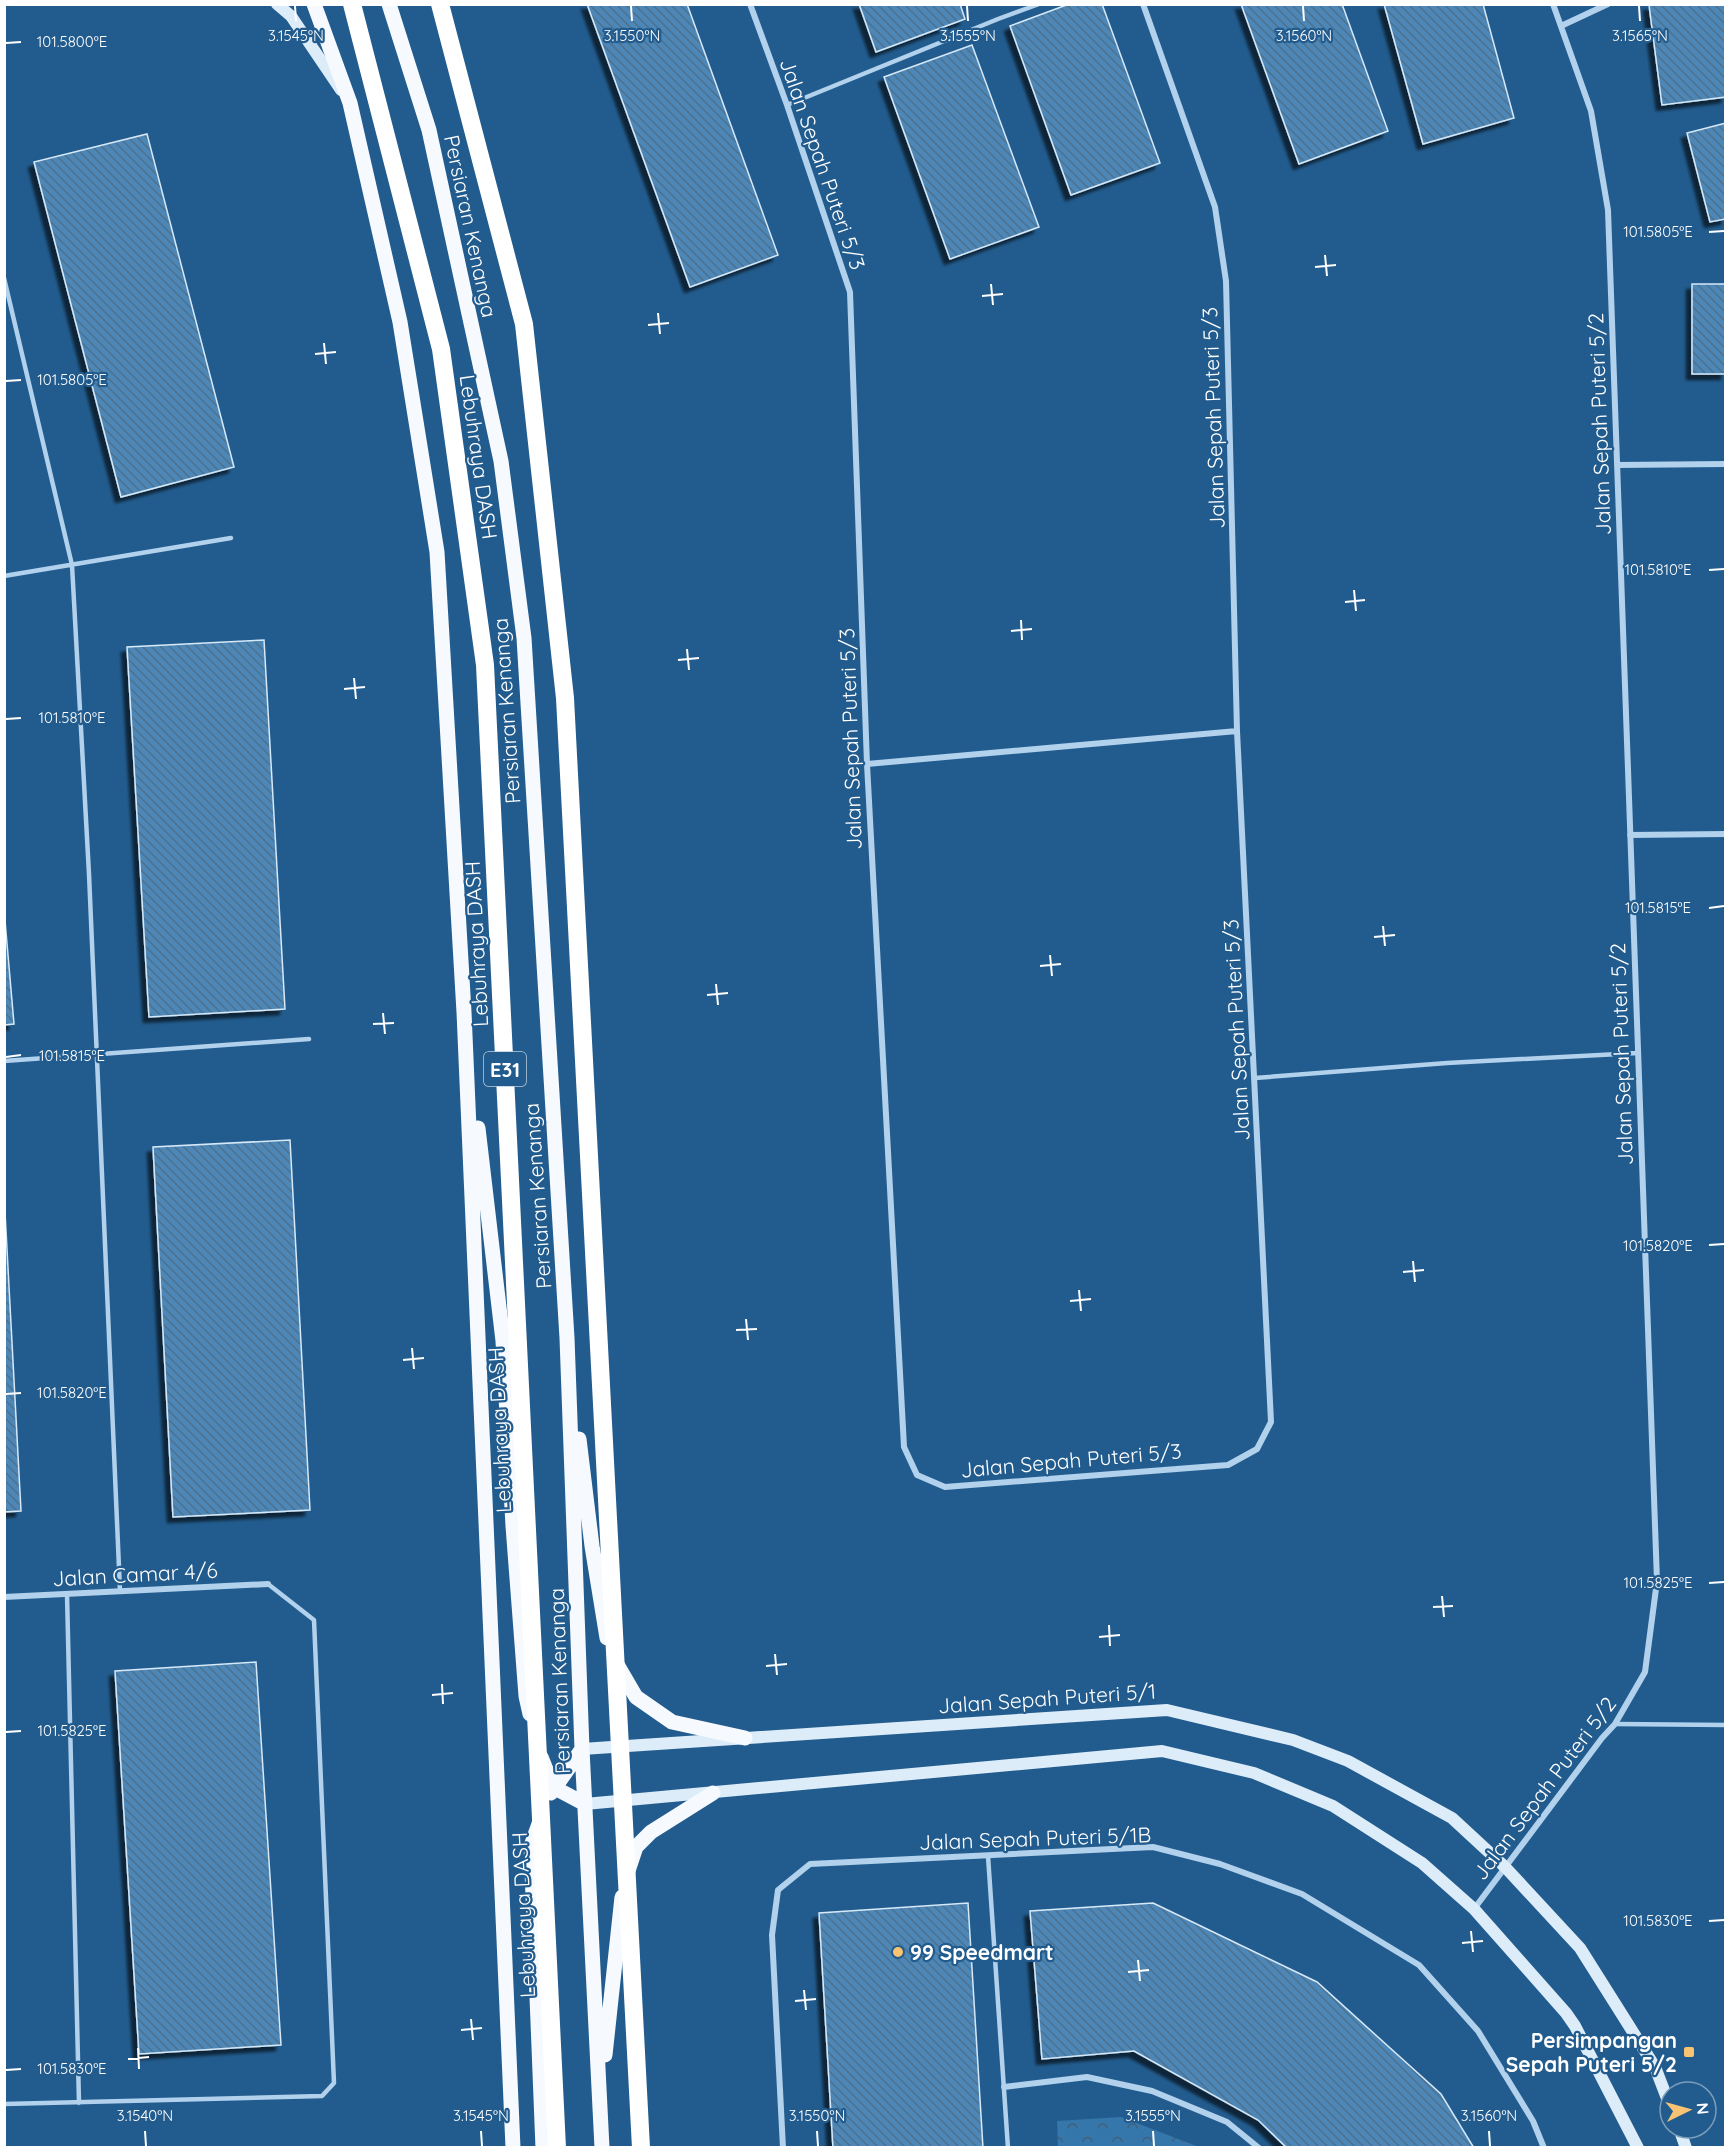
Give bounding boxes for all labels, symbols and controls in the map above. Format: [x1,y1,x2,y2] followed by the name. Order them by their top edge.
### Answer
[268,26,324,45] text: 3.1545°N
[604,26,660,45] text: 3.1550°N
[940,26,996,45] text: 3.1555°N
[1276,26,1332,45] text: 3.1560°N
[1612,26,1668,45] text: 3.1565°N
[37,32,107,51] text: 101.5800°E
[775,55,871,273] street label: Jalan Sepah Puteri 5/3
[439,132,503,320] street label: Persiaran Kenanga
[1623,222,1693,241] text: 101.5805°E
[1196,307,1230,529] street label: Jalan Sepah Puteri 5/3
[1582,312,1616,536] street label: Jalan Sepah Puteri 5/2
[37,370,107,389] text: 101.5805°E
[455,373,503,541] street label: Lebuhraya DASH
[1625,560,1692,579] text: 101.5810°E
[487,617,525,805] street label: Persiaran Kenanga
[833,628,867,850] street label: Jalan Sepah Puteri 5/3
[39,708,106,727] text: 101.5810°E
[459,860,493,1028] street label: Lebuhraya DASH
[1625,898,1691,917] text: 101.5815°E
[1217,919,1255,1141] street label: Jalan Sepah Puteri 5/3
[1604,942,1638,1166] street label: Jalan Sepah Puteri 5/2
[39,1046,105,1065] text: 101.5815°E
[484,1052,526,1086] road number: E31
[518,1102,556,1290] street label: Persiaran Kenanga
[1623,1236,1693,1255] text: 101.5820°E
[482,1346,516,1514] street label: Lebuhraya DASH
[37,1383,107,1402] text: 101.5820°E
[959,1437,1183,1483] street label: Jalan Sepah Puteri 5/3
[52,1557,218,1591] street label: Jalan Camar 4/6
[1623,1573,1693,1592] text: 101.5825°E
[543,1588,575,1774] street label: Persiaran Kenanga
[937,1677,1157,1719] street label: Jalan Sepah Puteri 5/1
[1467,1691,1621,1885] street label: Jalan Sepah Puteri 5/2
[37,1721,107,1740] text: 101.5825°E
[918,1821,1152,1855] street label: Jalan Sepah Puteri 5/1B
[506,1831,540,1999] street label: Lebuhraya DASH
[1623,1911,1693,1930] text: 101.5830°E
[910,1939,1054,1965] place label: 99 Speedmart
[891,1945,905,1959] marker: 99 Speedmart
[1506,2027,1677,2077] place label: Persimpangan Sepah Puteri 5/2
[1682,2045,1696,2059] marker: Persimpangan Sepah Puteri 5/2
[37,2059,107,2078] text: 101.5830°E
[1658,2080,1718,2140] north arrow
[1692,2102,1713,2115] text: N
[117,2106,173,2125] text: 3.1540°N
[453,2106,509,2125] text: 3.1545°N
[789,2106,845,2125] text: 3.1550°N
[1125,2106,1181,2125] text: 3.1555°N
[1461,2106,1517,2125] text: 3.1560°N

